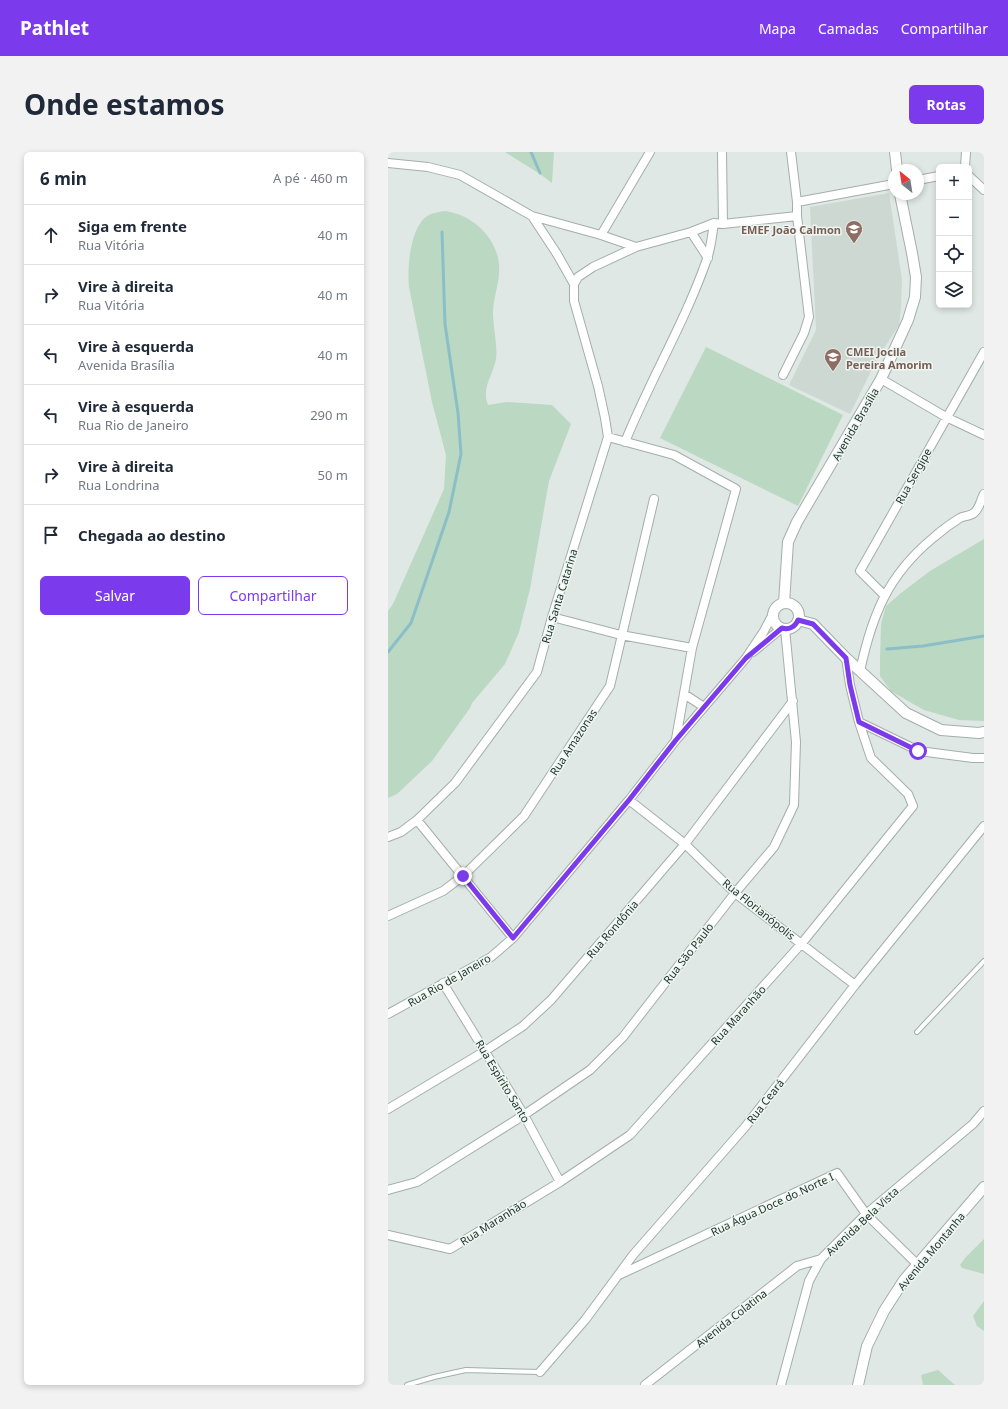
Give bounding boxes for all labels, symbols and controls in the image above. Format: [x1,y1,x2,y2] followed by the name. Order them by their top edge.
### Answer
[20,15,89,41] text: Pathlet
[759,19,796,38] text: Mapa
[818,19,879,38] text: Camadas
[901,19,988,38] text: Compartilhar
[24,85,225,123] text: Onde estamos
[909,85,984,124] button: Rotas
[888,164,924,200] north arrow
[936,164,972,308] map controls
[936,164,972,200] button: +
[40,167,87,190] text: 6 min
[273,169,348,187] text: A pé · 460 m
[936,200,972,236] button: −
[78,216,187,236] text: Siga em frente
[844,219,864,244] school or university icon: EMEF João Calmon
[741,222,841,237] place label: EMEF João Calmon
[40,224,62,246] icon: ahead
[318,226,348,244] text: 40 m
[78,236,145,254] text: Rua Vitória
[936,236,972,272] button: locate
[936,272,972,308] button: layers
[78,276,174,296] text: Vire à direita
[40,284,62,306] icon: right
[318,286,348,304] text: 40 m
[78,296,145,314] text: Rua Vitória
[78,336,194,356] text: Vire à esquerda
[40,344,62,366] icon: left
[846,344,932,372] place label: CMEI Jocila Pereira Amorim
[318,346,348,364] text: 40 m
[823,347,843,372] school or university icon: CMEI Jocila Pereira Amorim
[78,356,175,374] text: Avenida Brasília
[828,385,882,463] street label: Avenida Brasília
[78,396,194,416] text: Vire à esquerda
[40,404,62,426] icon: left
[310,406,348,424] text: 290 m
[78,416,189,434] text: Rua Rio de Janeiro
[891,445,935,507] street label: Rua Sergipe
[78,456,174,476] text: Vire à direita
[40,464,62,486] icon: right
[318,466,348,484] text: 50 m
[78,476,160,494] text: Rua Londrina
[40,524,62,546] icon: arrive
[78,525,226,545] text: Chegada ao destino
[537,547,581,645] street label: Rua Santa Catarina
[40,576,190,615] button: Salvar
[198,576,348,615] button: Compartilhar
[546,706,600,778] street label: Rua Amazonas
[909,742,927,760] route start
[454,867,472,885] route end
[720,875,798,943] street label: Rua Florianópolis
[583,897,641,961] street label: Rua Rondônia
[659,919,717,987] street label: Rua São Paulo
[405,950,494,1010] street label: Rua Rio de Janeiro
[707,982,769,1048] street label: Rua Maranhão
[472,1037,534,1126] street label: Rua Espírito Santo
[743,1076,787,1126] street label: Rua Ceará
[708,1169,836,1239] street label: Rua Água Doce do Norte I
[822,1183,902,1259] street label: Avenida Bela Vista
[457,1195,529,1248] street label: Rua Maranhão
[894,1209,968,1293] street label: Avenida Montanha
[692,1285,770,1351] street label: Avenida Colatina

